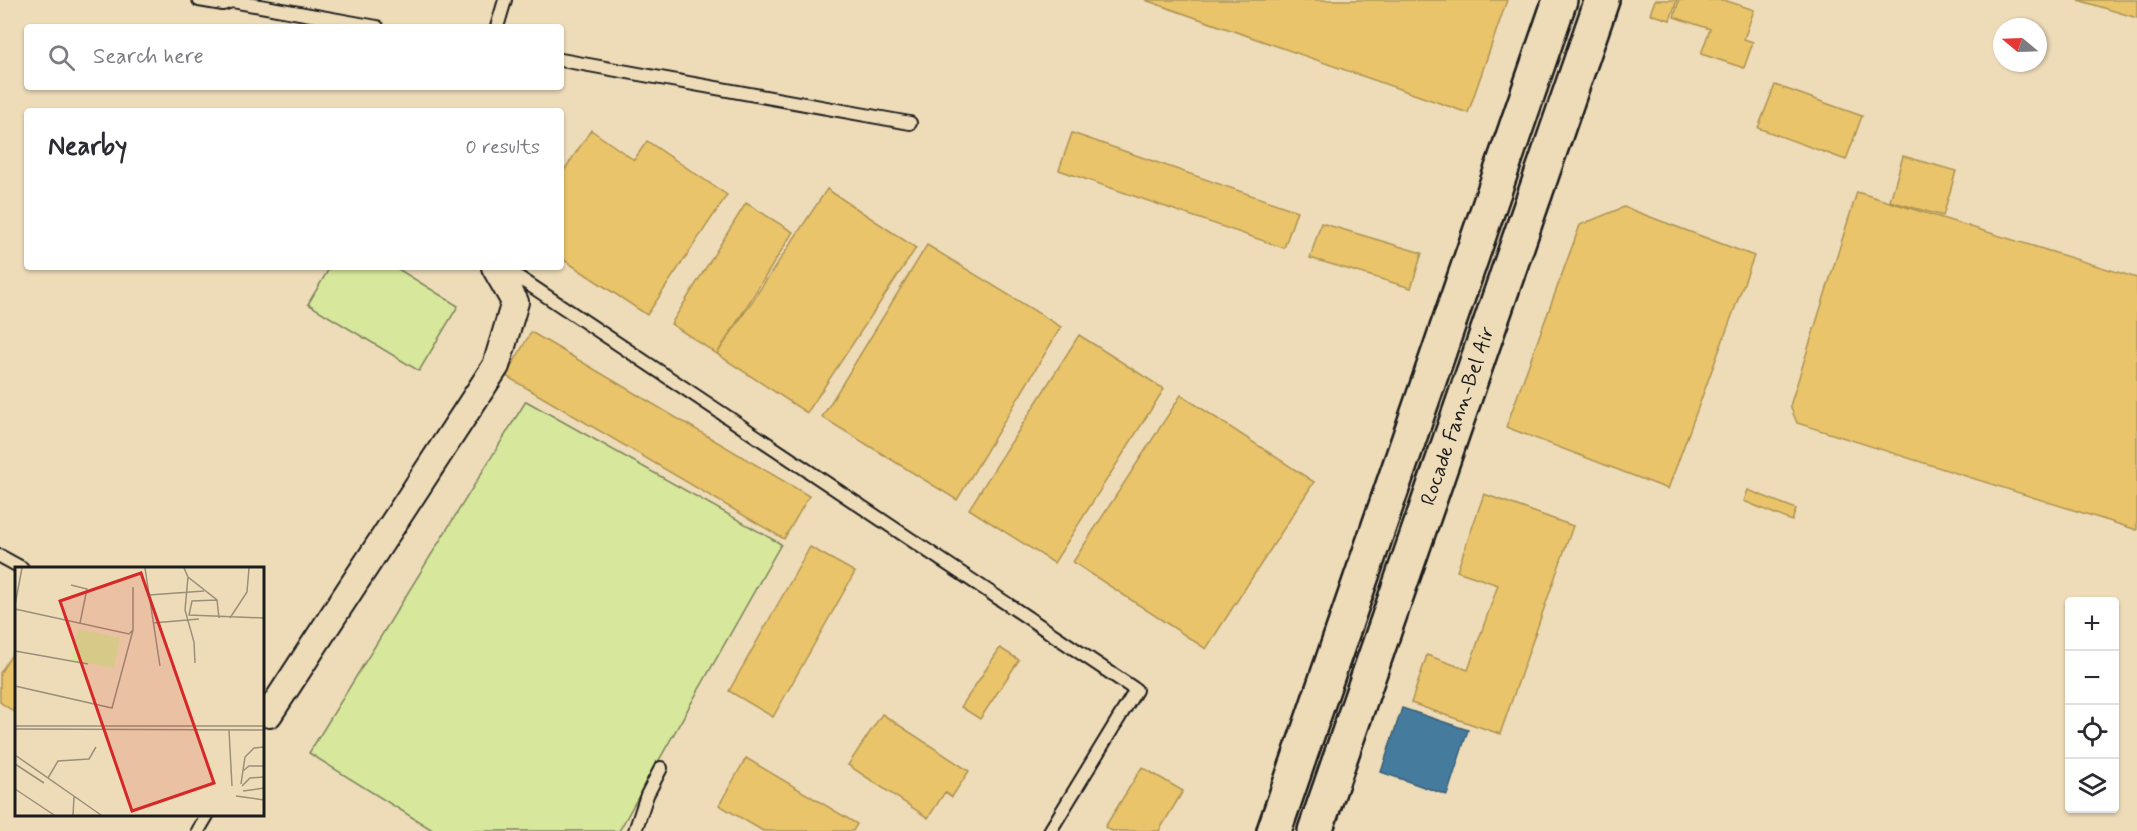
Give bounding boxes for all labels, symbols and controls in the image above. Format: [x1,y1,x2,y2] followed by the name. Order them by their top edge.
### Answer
[1993,18,2047,72] north arrow
[24,24,564,90] search box
[45,41,78,74] icon: search
[93,43,204,71] text: Search here
[48,130,127,164] text: Nearby
[466,134,540,161] text: 0 results
[1414,323,1502,509] street label: Rocade Fann-Bel Air
[15,567,264,816] inset map
[2065,597,2119,813] map controls
[2065,597,2119,651] button: +
[2065,651,2119,705] button: −
[2065,705,2119,759] button: locate
[2065,759,2119,813] button: layers

